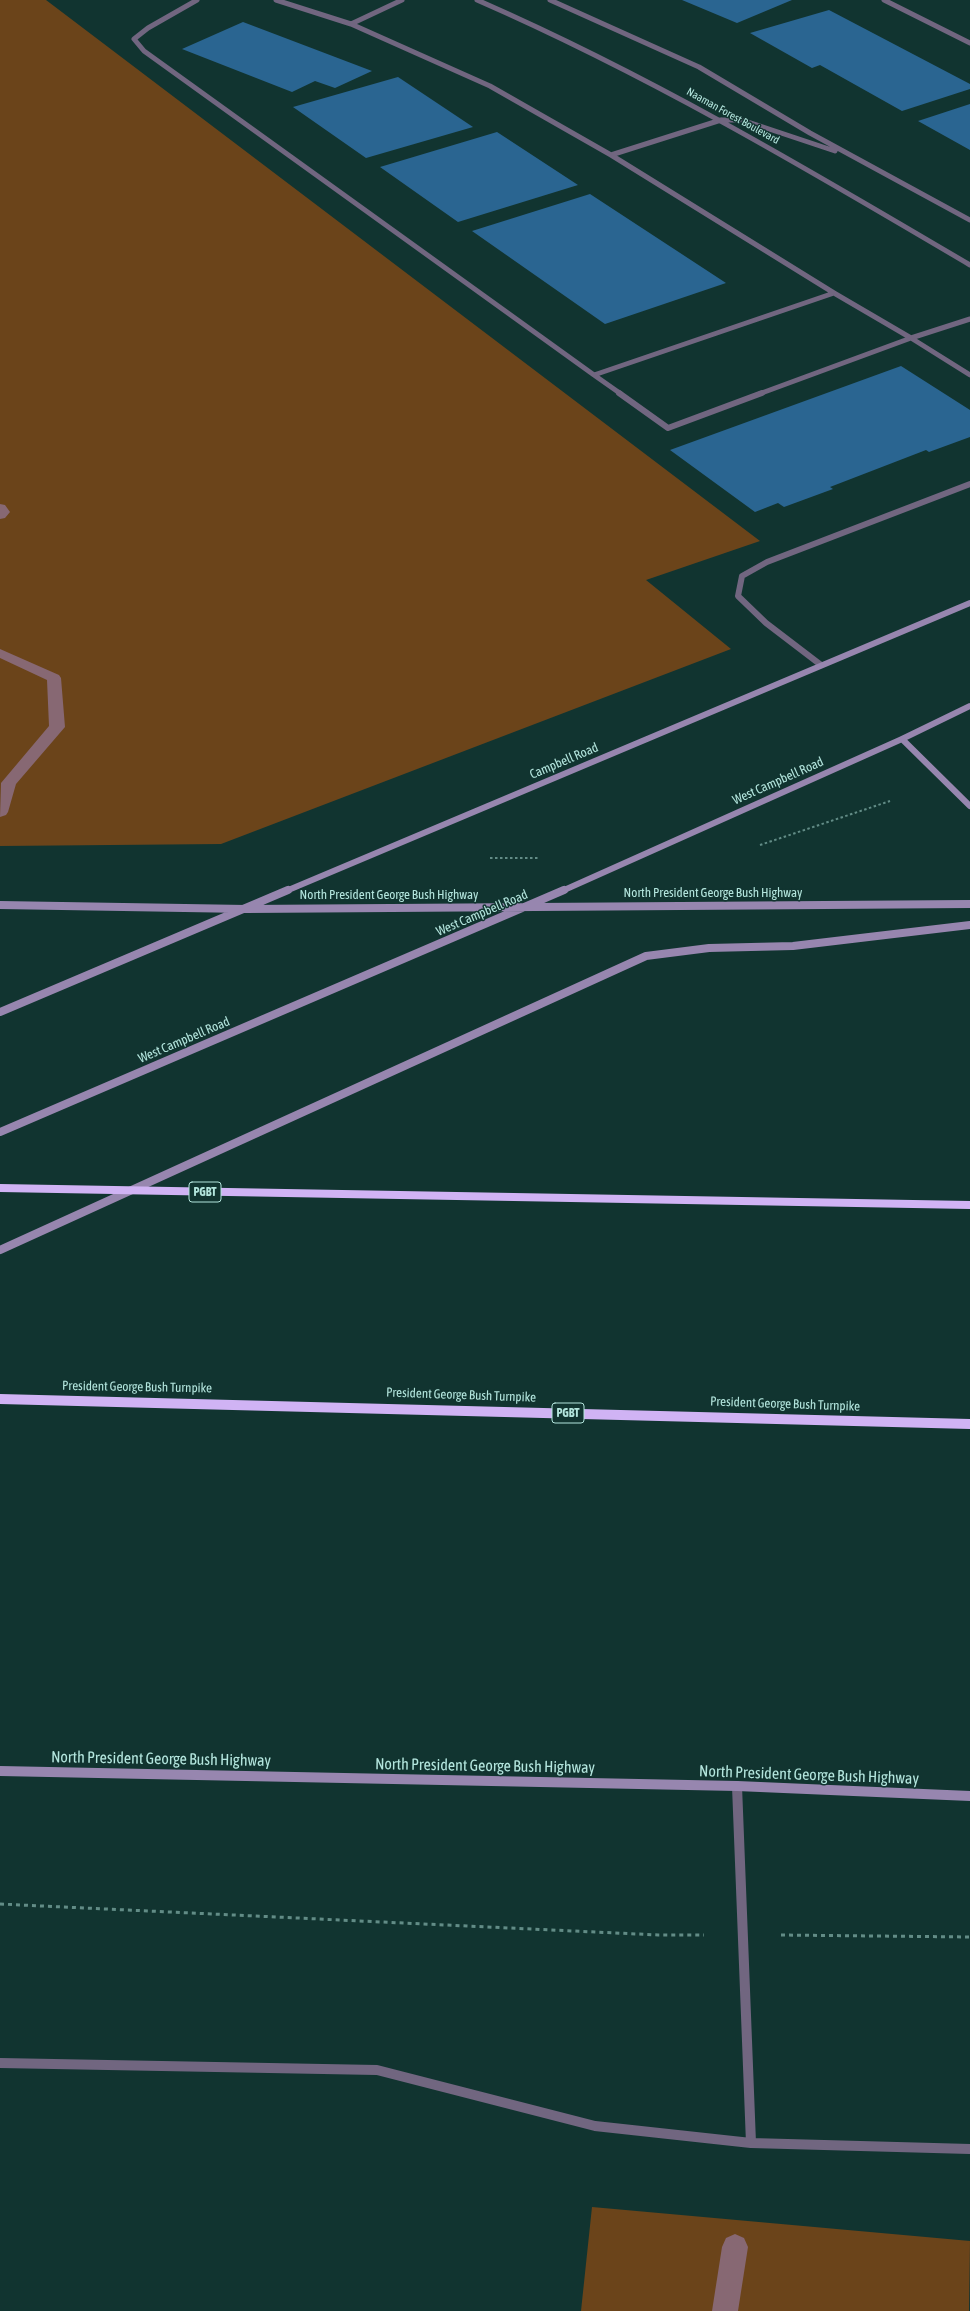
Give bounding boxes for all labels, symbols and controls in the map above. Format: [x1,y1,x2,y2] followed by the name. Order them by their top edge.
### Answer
[684,85,782,147] street label: Naaman Forest Boulevard
[527,740,601,782] street label: Campbell Road
[730,754,826,808] street label: West Campbell Road
[624,885,802,901] street label: North President George Bush Highway
[300,887,478,903] street label: North President George Bush Highway
[434,887,530,939] street label: West Campbell Road
[136,1014,232,1066] street label: West Campbell Road
[189,1182,221,1202] road number: PGBT
[62,1378,212,1396] street label: President George Bush Turnpike
[386,1385,536,1405] street label: President George Bush Turnpike
[710,1394,860,1414] street label: President George Bush Turnpike
[552,1403,584,1423] road number: PGBT
[51,1747,271,1771] street label: North President George Bush Highway
[375,1754,595,1778] street label: North President George Bush Highway
[699,1762,919,1788] street label: North President George Bush Highway

